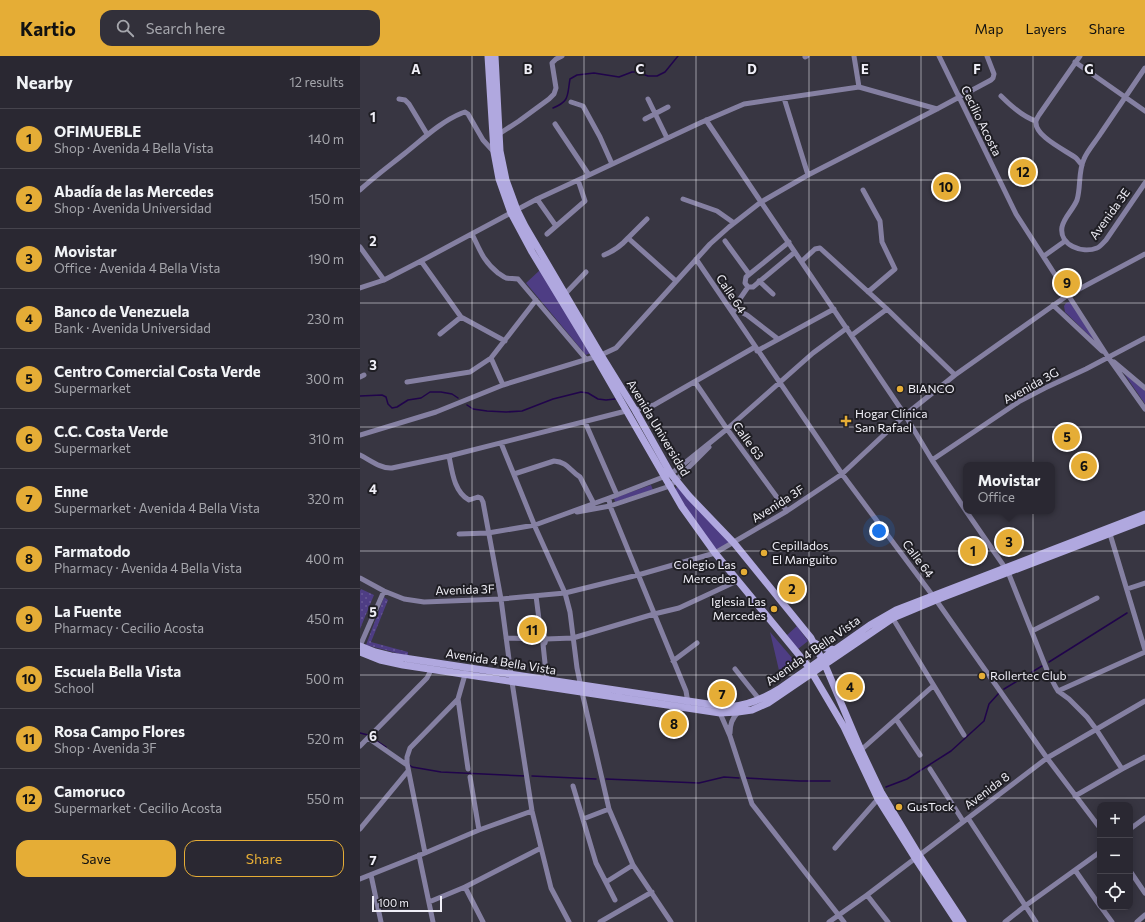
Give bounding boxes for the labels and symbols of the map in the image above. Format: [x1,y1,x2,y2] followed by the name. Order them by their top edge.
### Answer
[411,61,421,77] text: A
[524,61,533,77] text: B
[636,61,645,77] text: C
[747,61,757,77] text: D
[861,61,869,77] text: E
[973,61,981,77] text: F
[1084,61,1094,77] text: G
[959,83,1005,158] street label: Cecilio Acosta
[370,109,376,125] text: 1
[1010,157,1036,187] pin: 12
[933,172,959,202] pin: 10
[1086,185,1132,242] street label: Avenida 3E
[369,233,377,249] text: 2
[1054,268,1080,298] pin: 9
[714,271,750,315] street label: Calle 64
[369,357,377,373] text: 3
[1000,364,1061,406] street label: Avenida 3G
[625,377,693,478] street label: Avenida Universidad
[908,381,955,395] place label: BIANCO
[895,384,905,394] marker: BIANCO
[855,406,927,434] place label: Hogar Clínica San Rafael
[840,415,852,427] marker: Hogar Clínica San Rafael
[730,419,767,462] street label: Calle 63
[1054,422,1080,452] pin: 5
[1071,451,1097,481] pin: 6
[369,481,377,497] text: 4
[749,481,806,525] street label: Avenida 3F
[869,521,889,541] your location
[996,527,1022,557] pin: 3
[960,536,986,566] pin: 1
[900,537,938,580] street label: Calle 64
[772,538,837,566] place label: Cepillados El Manguito
[759,548,769,558] marker: Cepillados El Manguito
[674,557,736,585] place label: Colegio Las Mercedes
[739,567,749,577] marker: Colegio Las Mercedes
[779,574,805,604] pin: 2
[435,581,495,597] street label: Avenida 3F
[711,594,766,622] place label: Iglesia Las Mercedes
[369,604,377,620] text: 5
[769,604,779,614] marker: Iglesia Las Mercedes
[763,613,863,689] street label: Avenida 4 Bella Vista
[519,615,545,645] pin: 11
[445,645,557,677] street label: Avenida 4 Bella Vista
[990,668,1067,682] place label: Rollertec Club
[977,671,987,681] marker: Rollertec Club
[837,672,863,702] pin: 4
[709,679,735,709] pin: 7
[661,709,687,739] pin: 8
[369,728,377,744] text: 6
[961,769,1012,812] street label: Avenida 8
[907,799,955,813] place label: GusTock
[894,802,904,812] marker: GusTock
[369,852,377,868] text: 7
[372,894,442,913] scale bar

